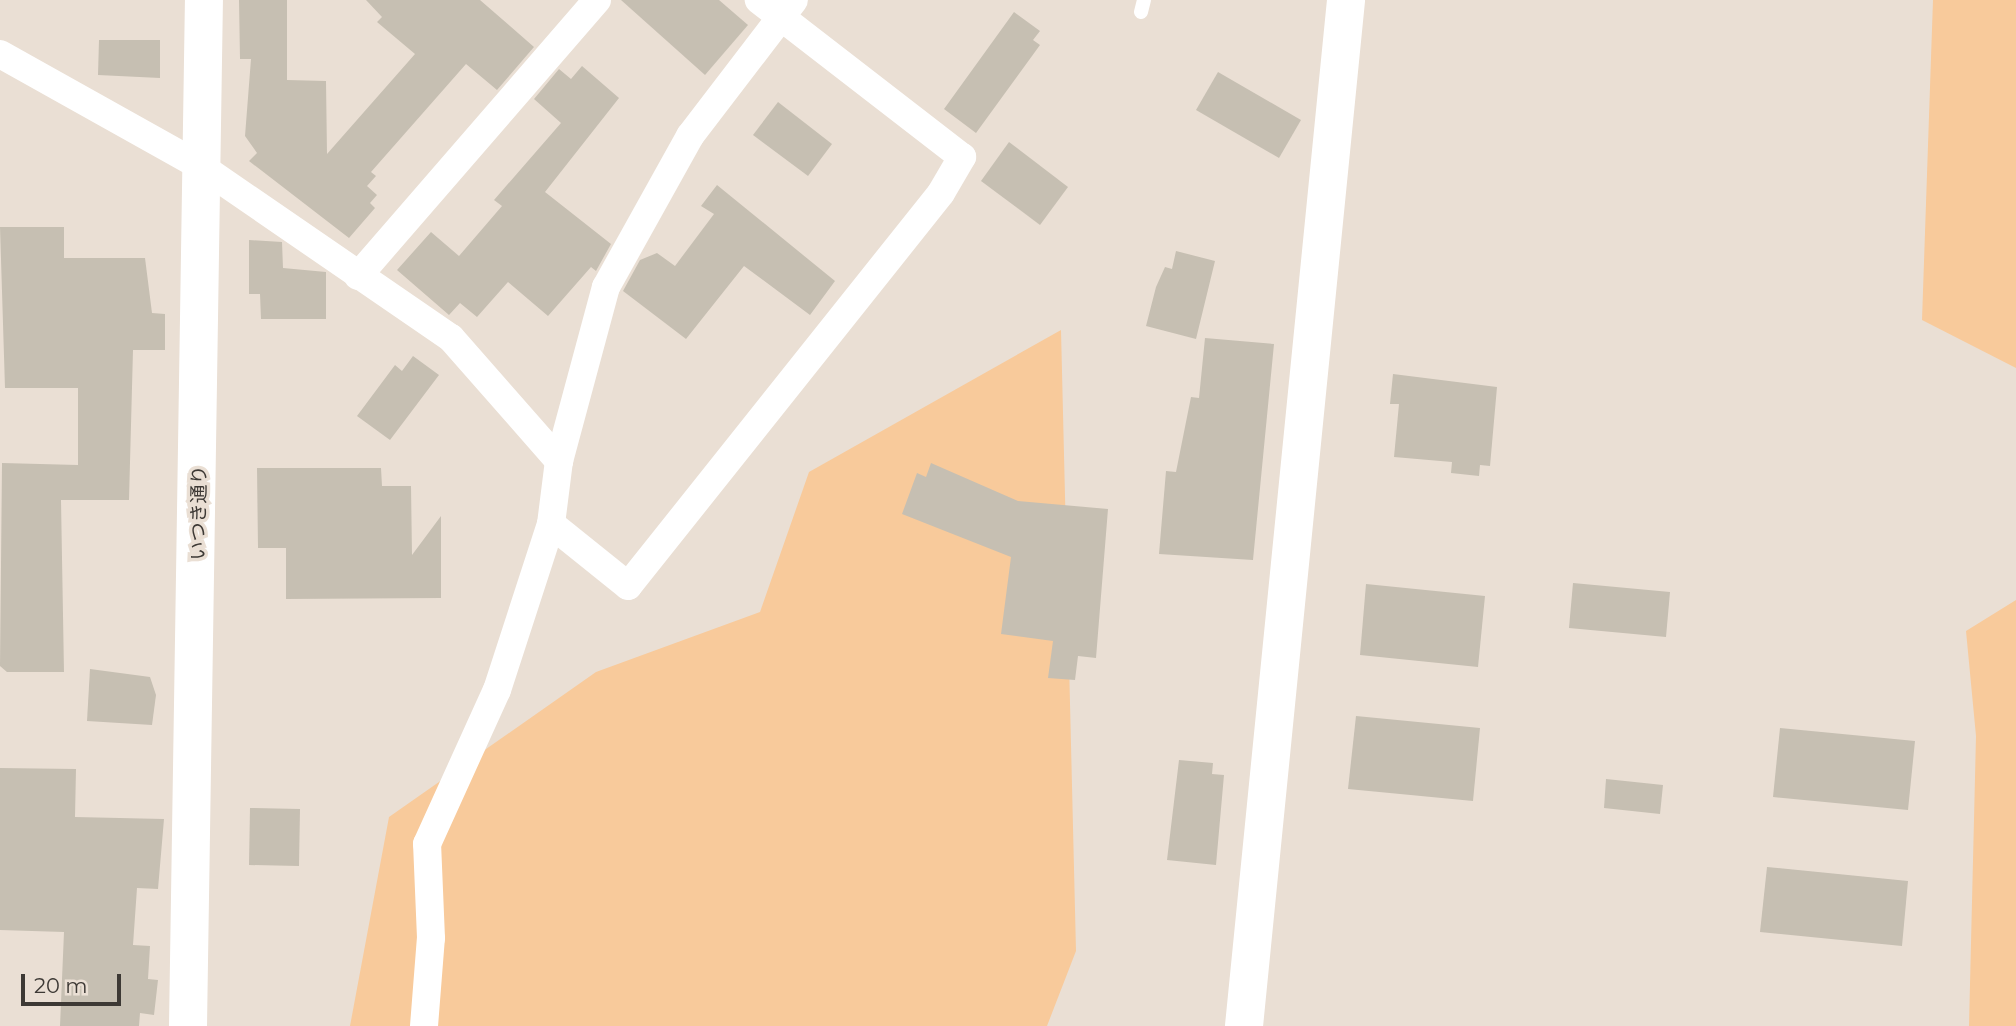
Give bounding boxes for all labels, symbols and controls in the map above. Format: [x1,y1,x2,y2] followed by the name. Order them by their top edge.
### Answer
[187,465,211,561] street label: いつき通り
[24,960,124,1004] scale bar
[34,973,88,998] text: 20 m

